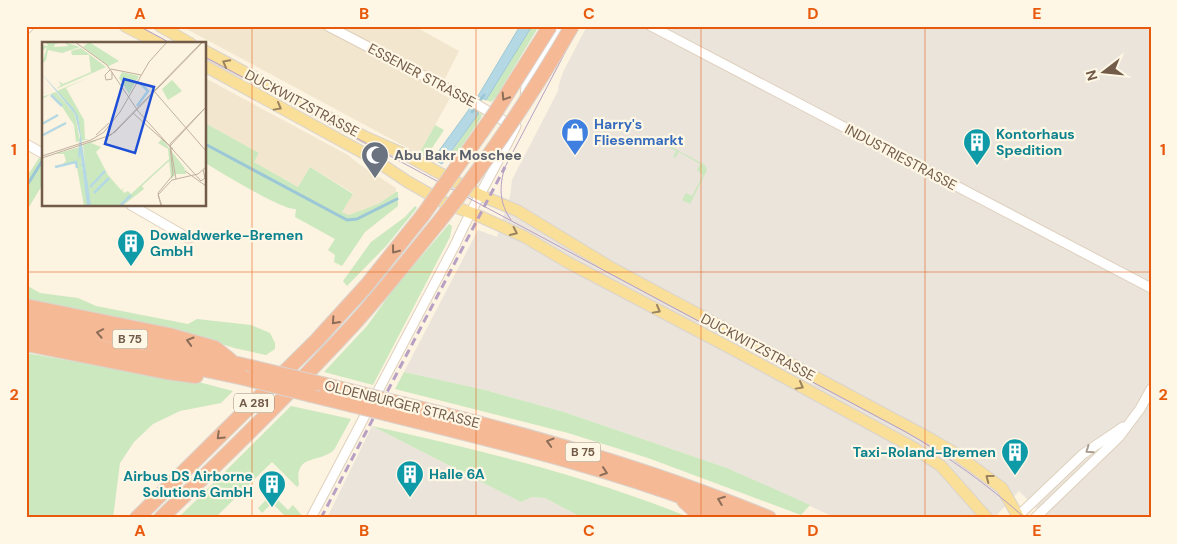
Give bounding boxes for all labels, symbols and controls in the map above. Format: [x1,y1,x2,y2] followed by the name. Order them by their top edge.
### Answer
[134,3,146,24] text: A
[359,3,369,24] text: B
[583,3,595,24] text: C
[807,3,819,24] text: D
[1032,3,1042,24] text: E
[365,39,479,111] street label: ESSENER STRASSE
[42,42,206,206] inset map
[1080,48,1130,98] north arrow
[223,59,232,69] one-way arrow
[242,65,362,141] street label: DUCKWITZSTRASSE
[1081,68,1102,83] text: N
[502,92,512,101] one-way arrow
[273,101,282,111] one-way arrow
[594,115,684,149] place label: Harry's Fliesenmarkt
[560,117,590,156] shop icon: Harry's Fliesenmarkt
[842,120,960,194] street label: INDUSTRIESTRASSE
[996,125,1075,159] place label: Kontorhaus Spedition
[962,127,992,166] building icon: Kontorhaus Spedition
[11,139,17,160] text: 1
[1160,139,1166,160] text: 1
[360,140,390,179] mosque icon: Abu Bakr Moschee
[394,146,522,164] place label: Abu Bakr Moschee
[150,226,303,260] place label: Dowaldwerke-Bremen GmbH
[509,226,518,236] one-way arrow
[116,228,146,267] building icon: Dowaldwerke-Bremen GmbH
[392,244,401,253] one-way arrow
[651,303,660,313] one-way arrow
[698,309,818,385] street label: DUCKWITZSTRASSE
[332,315,341,324] one-way arrow
[95,329,104,339] one-way arrow
[112,329,148,348] road number: B 75
[186,336,194,346] one-way arrow
[322,376,482,432] street label: OLDENBURGER STRASSE
[795,380,804,390] one-way arrow
[9,384,19,405] text: 2
[1158,384,1168,405] text: 2
[234,393,274,412] road number: A 281
[217,430,226,439] one-way arrow
[1000,437,1030,476] building icon: Taxi-Roland-Bremen
[547,438,555,448] one-way arrow
[566,442,600,462] road number: B 75
[853,443,996,461] place label: Taxi-Roland-Bremen
[1085,444,1095,453] one-way arrow
[395,459,425,498] building icon: Halle 6A
[429,465,485,483] place label: Halle 6A
[600,466,608,476] one-way arrow
[123,467,253,501] place label: Airbus DS Airborne Solutions GmbH
[257,469,287,508] building icon: Airbus DS Airborne Solutions GmbH
[986,475,995,483] one-way arrow
[717,495,726,506] one-way arrow
[134,520,146,541] text: A
[359,520,369,541] text: B
[583,520,595,541] text: C
[807,520,819,541] text: D
[1032,520,1042,541] text: E

